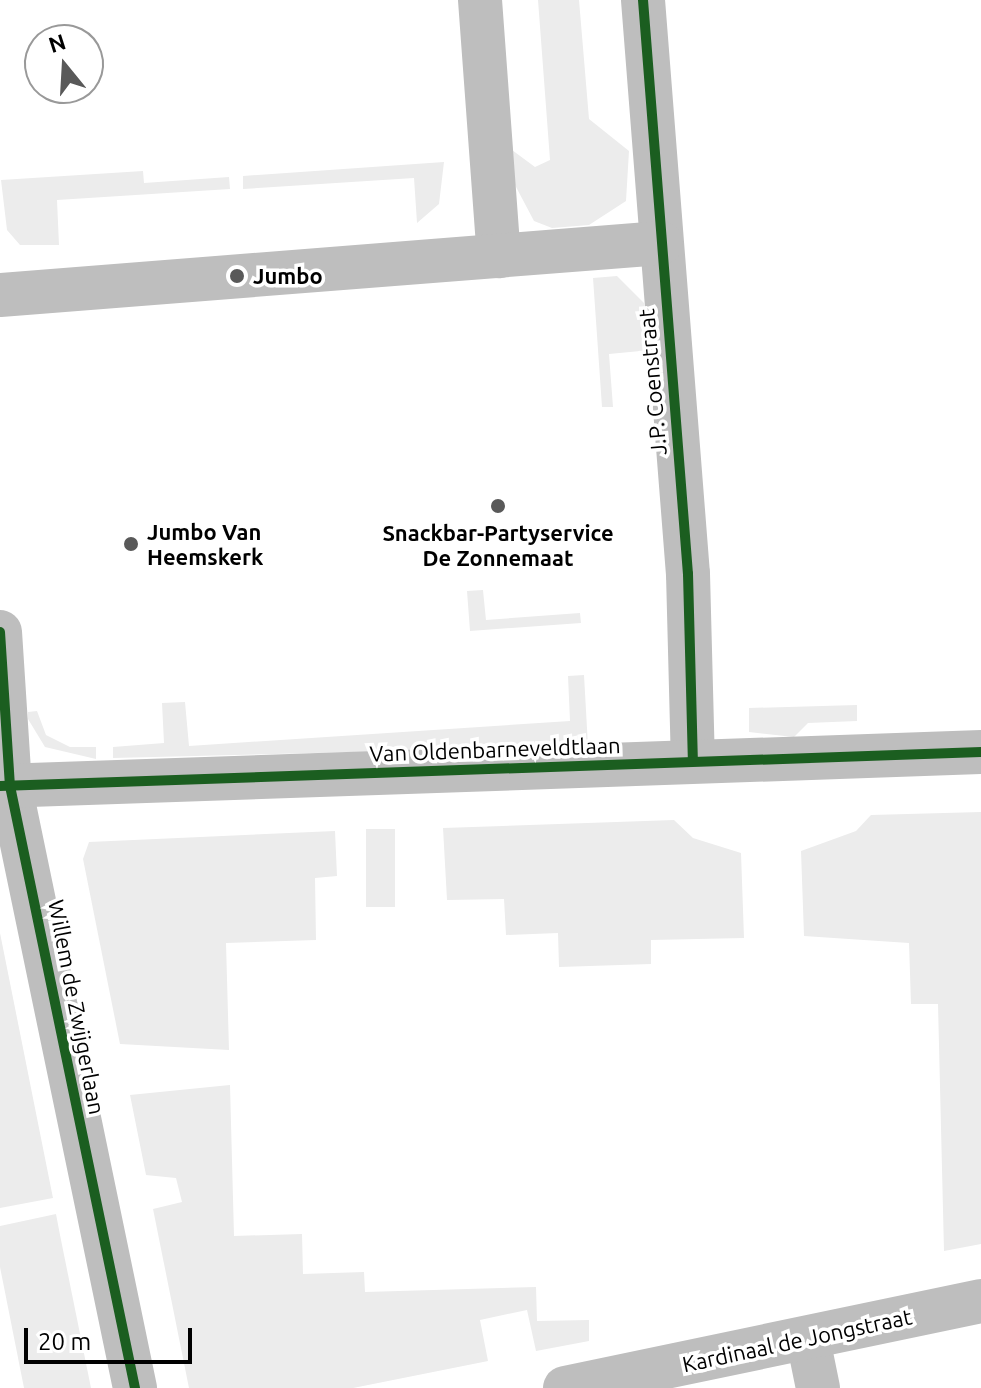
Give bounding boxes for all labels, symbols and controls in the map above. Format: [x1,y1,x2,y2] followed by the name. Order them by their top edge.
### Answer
[24,24,104,104] north arrow
[45,28,69,57] text: N
[253,263,323,289] place label: Jumbo
[228,267,246,285] marker: Jumbo
[632,308,672,456] street label: J.P. Coenstraat
[489,497,507,515] marker: Snackbar-Partyservice De Zonnemaat
[147,518,263,570] place label: Jumbo Van Heemskerk
[382,519,614,570] place label: Snackbar-Partyservice De Zonnemaat
[122,535,140,553] marker: Jumbo Van Heemskerk
[369,731,621,767] street label: Van Oldenbarneveldtlaan
[43,898,111,1116] street label: Willem de Zwijgerlaan
[680,1303,914,1377] street label: Kardinaal de Jongstraat
[28,1312,196,1362] scale bar
[38,1328,91,1355] text: 20 m

